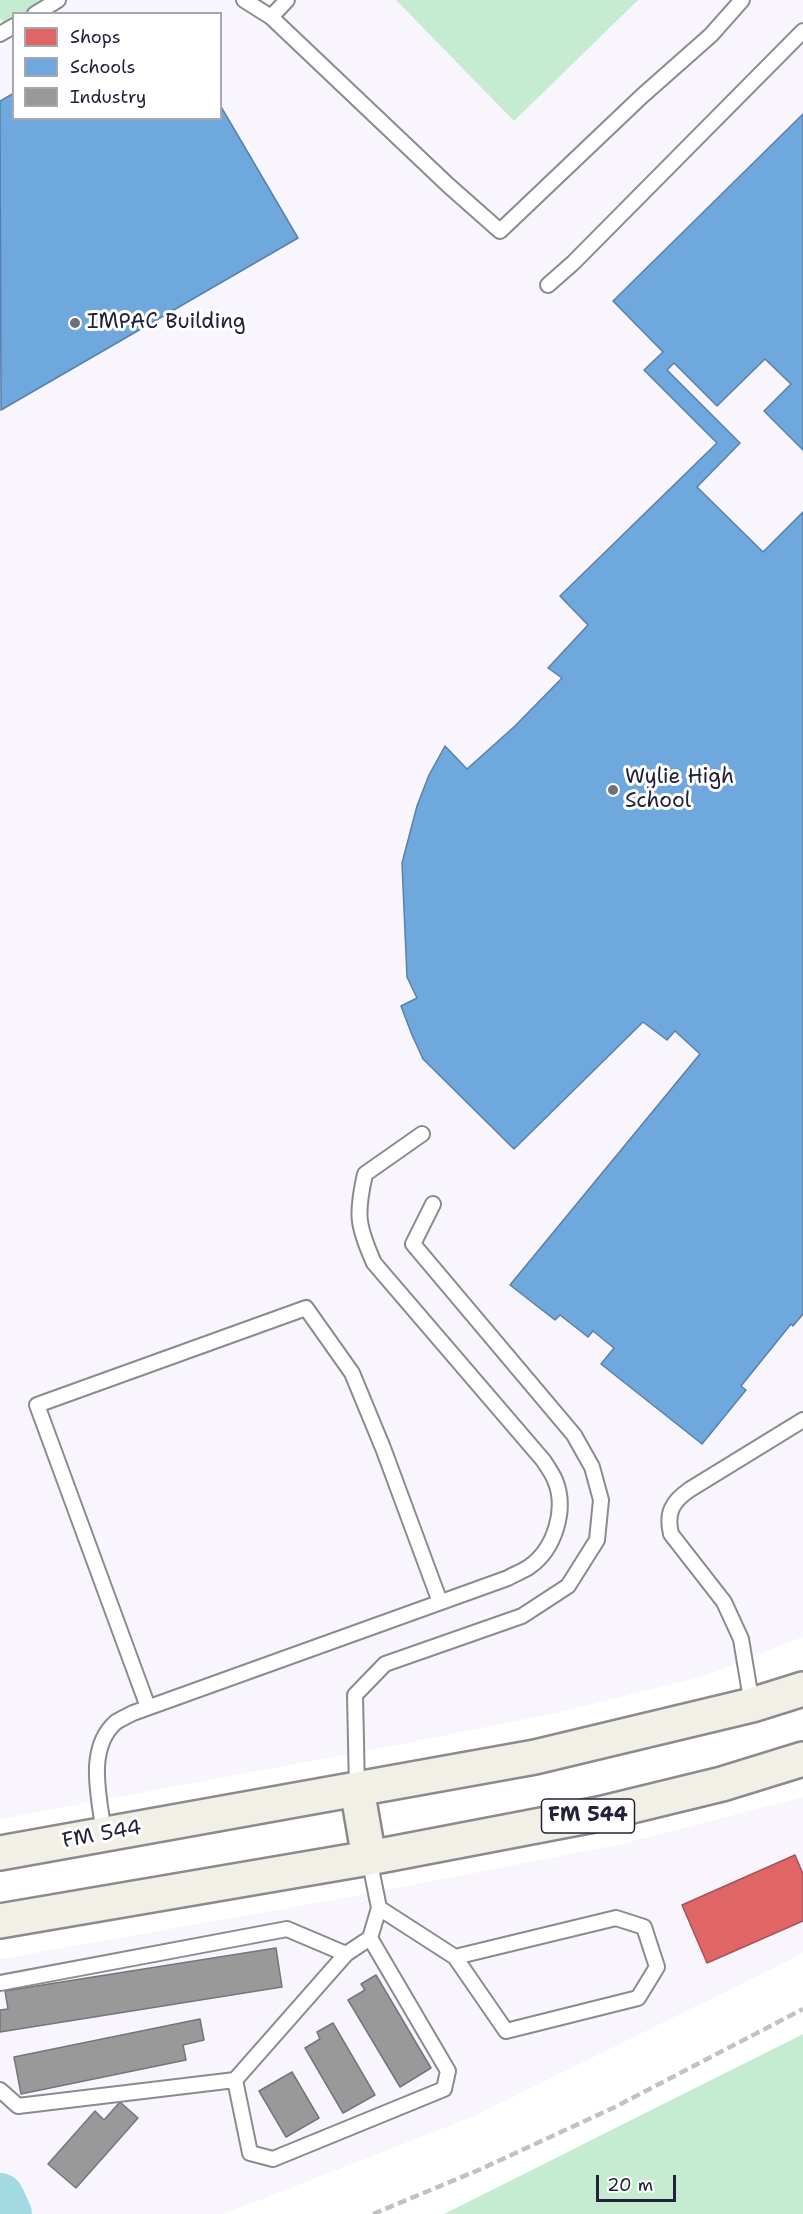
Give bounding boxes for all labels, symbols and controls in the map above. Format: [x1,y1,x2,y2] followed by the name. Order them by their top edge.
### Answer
[12,12,222,120] legend
[70,25,121,49] text: Shops
[70,55,136,79] text: Schools
[70,85,146,109] text: Industry
[87,310,246,336] place label: IMPAC Building
[68,316,82,330] marker: IMPAC Building
[625,765,734,815] place label: Wylie High School
[606,783,620,797] marker: Wylie High School
[542,1799,634,1833] road number: FM 544
[60,1816,144,1854] street label: FM 544
[599,2163,678,2201] scale bar
[607,2173,653,2197] text: 20 m

